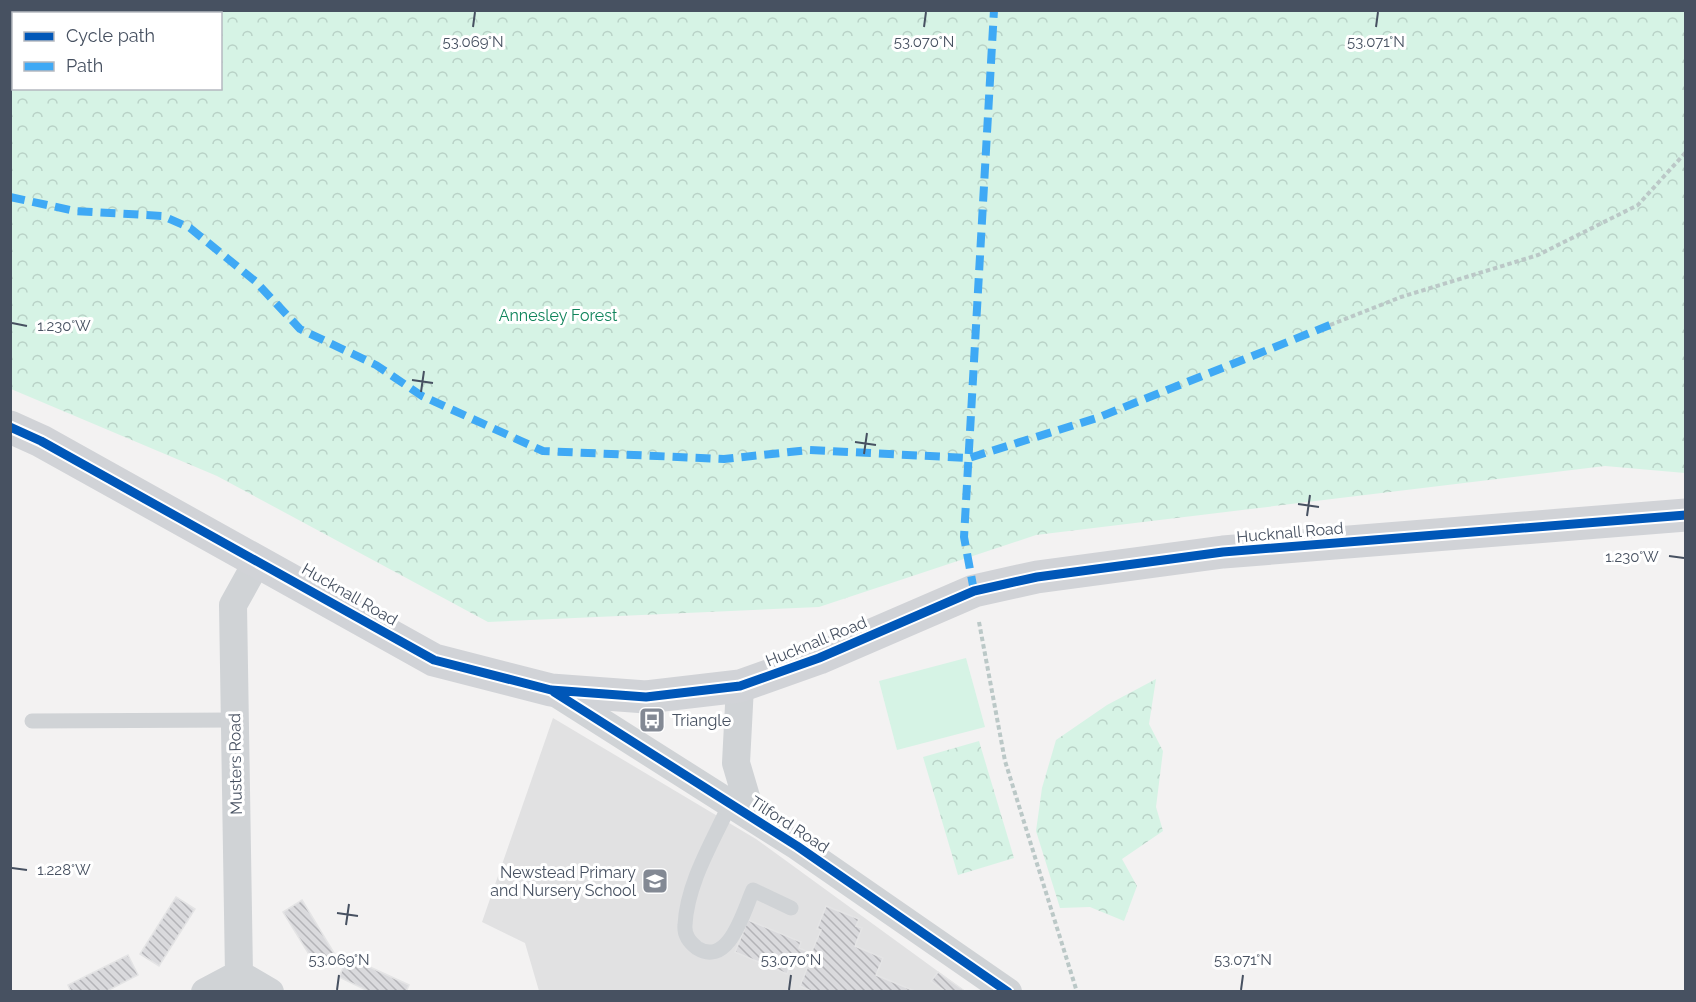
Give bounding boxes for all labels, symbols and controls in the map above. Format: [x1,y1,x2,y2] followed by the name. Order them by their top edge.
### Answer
[12,12,222,90] legend
[66,25,155,46] text: Cycle path
[442,33,504,51] text: 53.069°N
[894,33,954,51] text: 53.070°N
[1347,33,1405,51] text: 53.071°N
[66,55,103,76] text: Path
[499,306,618,325] park label: Annesley Forest
[37,317,91,335] text: 1.230°W
[1236,518,1344,547] street label: Hucknall Road
[1605,548,1659,566] text: 1.230°W
[299,559,401,630] street label: Hucknall Road
[763,613,870,670] street label: Hucknall Road
[637,705,667,735] bus stop icon: Triangle
[672,711,731,730] place label: Triangle
[225,713,246,815] street label: Musters Road
[747,792,833,857] street label: Tilford Road
[37,861,91,879] text: 1.228°W
[490,863,637,900] place label: Newstead Primary and Nursery School
[640,866,670,896] school or university icon: Newstead Primary and Nursery School
[308,951,370,969] text: 53.069°N
[761,951,821,969] text: 53.070°N
[1214,951,1272,969] text: 53.071°N

